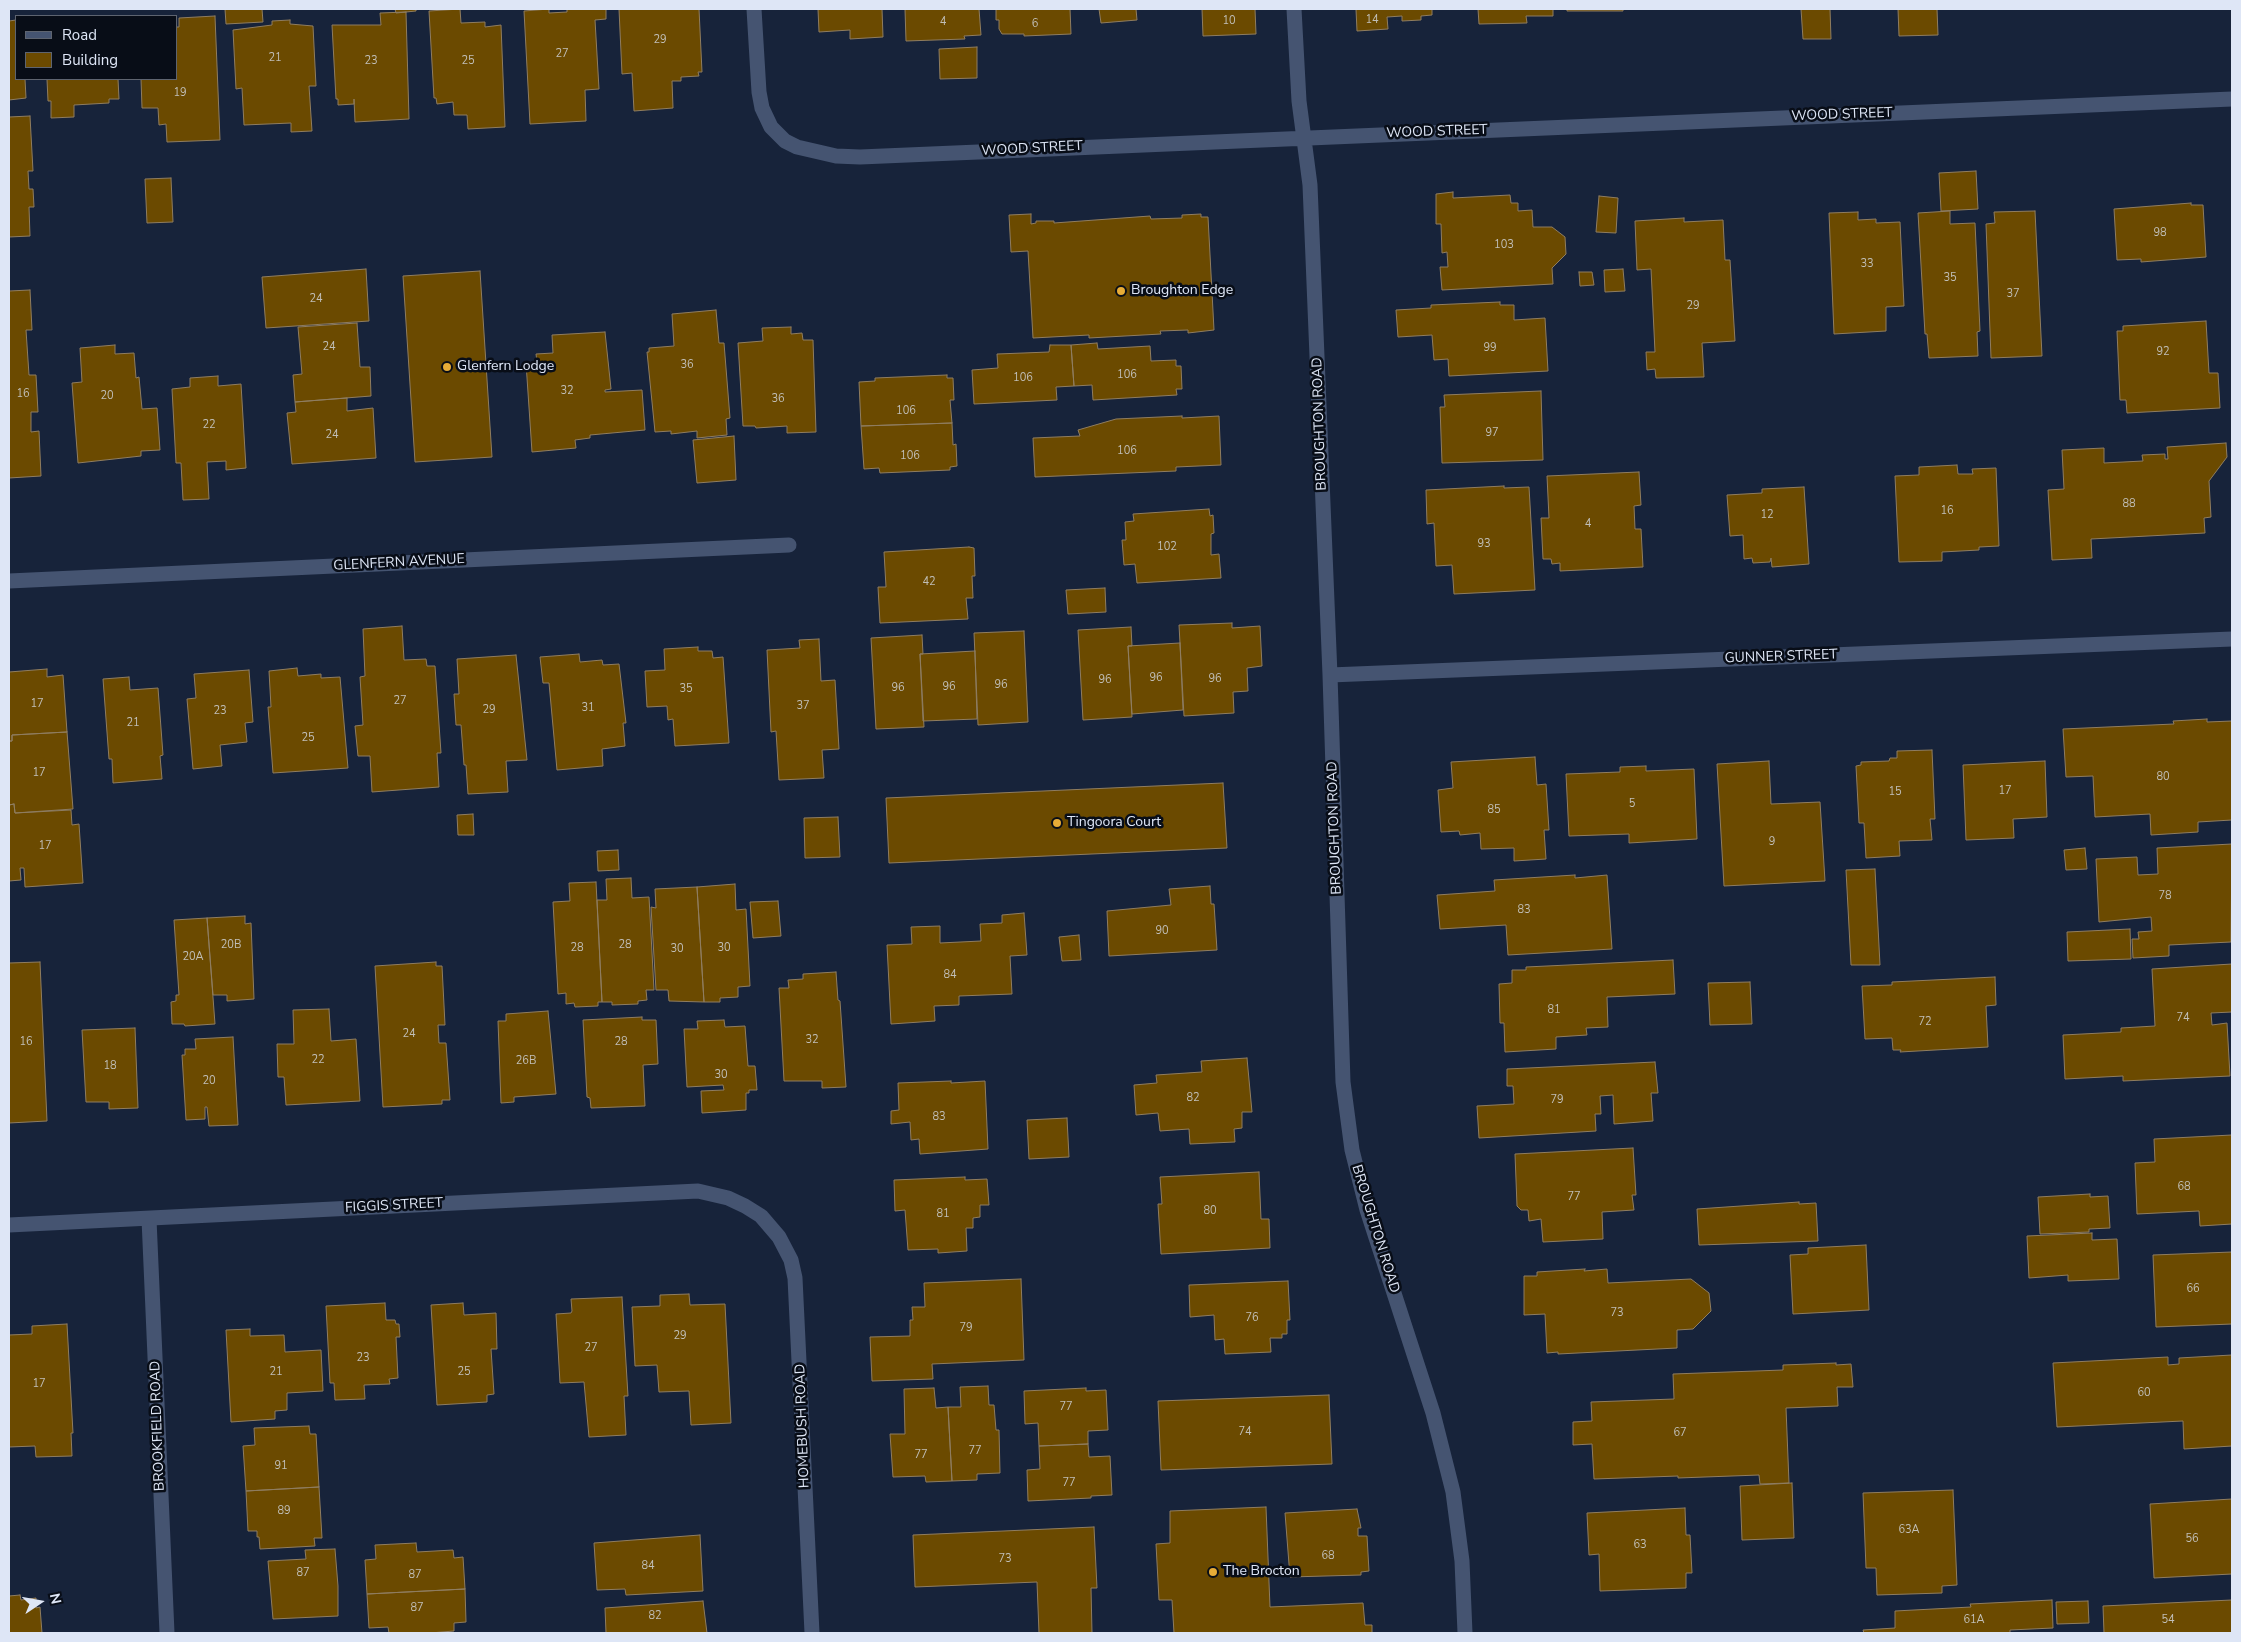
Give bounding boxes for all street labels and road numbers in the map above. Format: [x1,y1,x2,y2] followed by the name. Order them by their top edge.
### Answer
[1791,105,1893,125] street label: WOOD STREET
[1386,122,1488,142] street label: WOOD STREET
[981,138,1083,160] street label: WOOD STREET
[1309,357,1331,491] street label: BROUGHTON ROAD
[333,551,465,575] street label: GLENFERN AVENUE
[1724,647,1838,667] street label: GUNNER STREET
[1324,761,1346,895] street label: BROUGHTON ROAD
[1347,1163,1403,1295] street label: BROUGHTON ROAD
[345,1195,443,1217] street label: FIGGIS STREET
[147,1361,169,1491] street label: BROOKFIELD ROAD
[792,1363,814,1489] street label: HOMEBUSH ROAD

